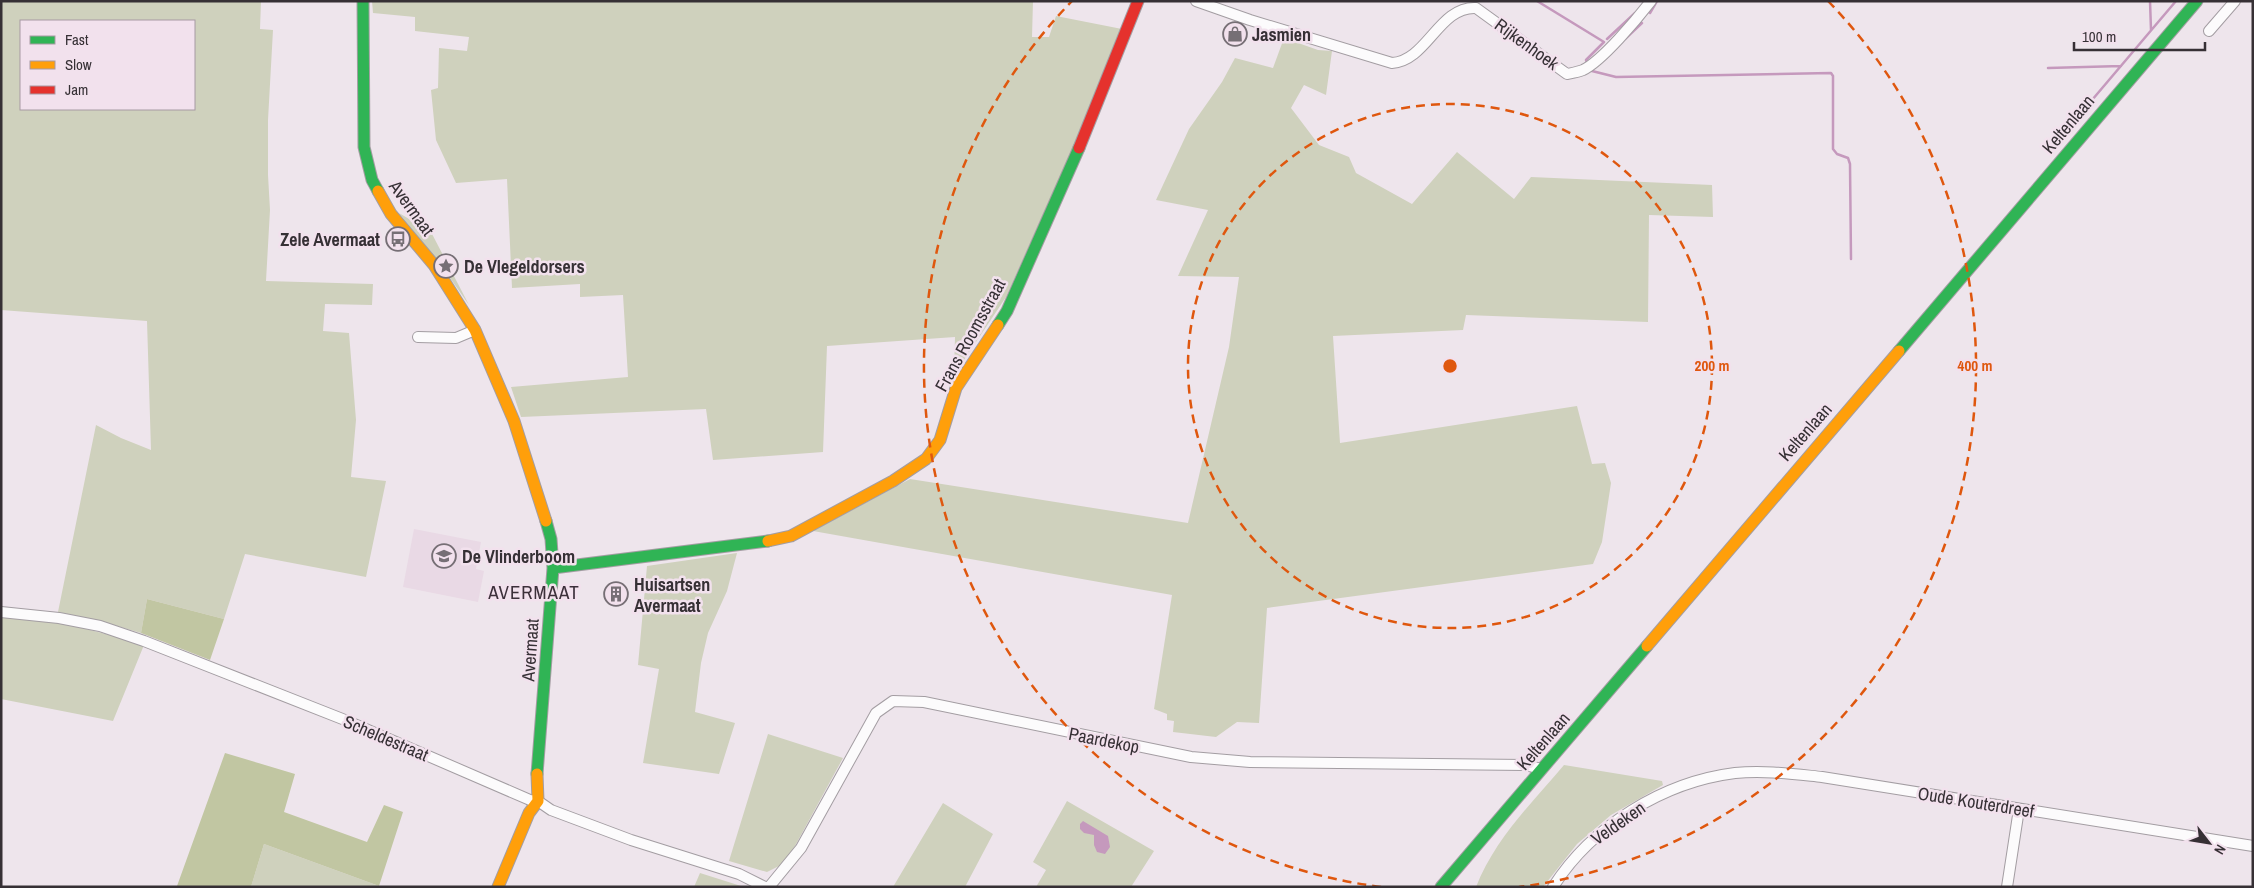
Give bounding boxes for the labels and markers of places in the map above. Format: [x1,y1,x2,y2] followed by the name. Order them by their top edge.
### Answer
[1222,21,1248,47] shop icon: Jasmien
[1252,22,1311,47] place label: Jasmien
[385,226,411,252] bus stop icon: Zele Avermaat
[280,227,380,252] place label: Zele Avermaat
[433,253,459,279] place icon: De Vlegeldorsers
[464,254,585,279] place label: De Vlegeldorsers
[1441,357,1459,375] centre of rings
[431,543,457,569] school or university icon: De Vlinderboom
[462,544,575,569] place label: De Vlinderboom
[634,572,710,618] place label: Huisartsen Avermaat
[603,581,629,607] building icon: Huisartsen Avermaat

